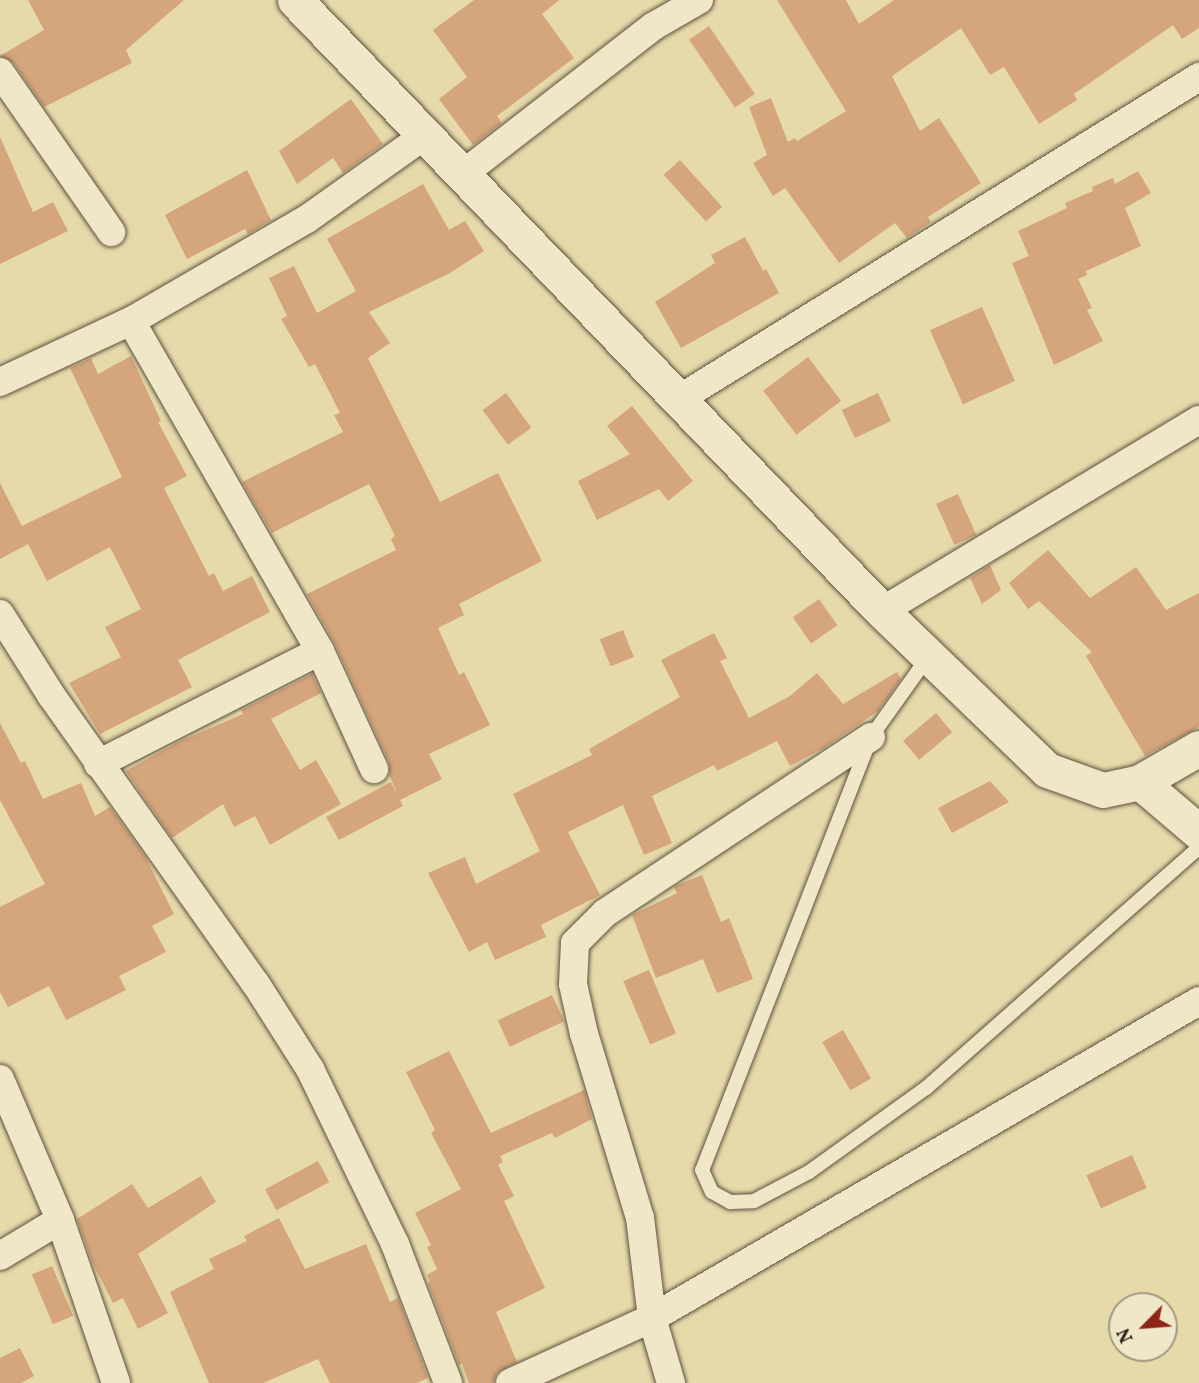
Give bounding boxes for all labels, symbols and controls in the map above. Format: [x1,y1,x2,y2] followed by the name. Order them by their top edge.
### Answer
[1108,1292,1178,1362] north arrow
[1111,1323,1140,1347] text: N

